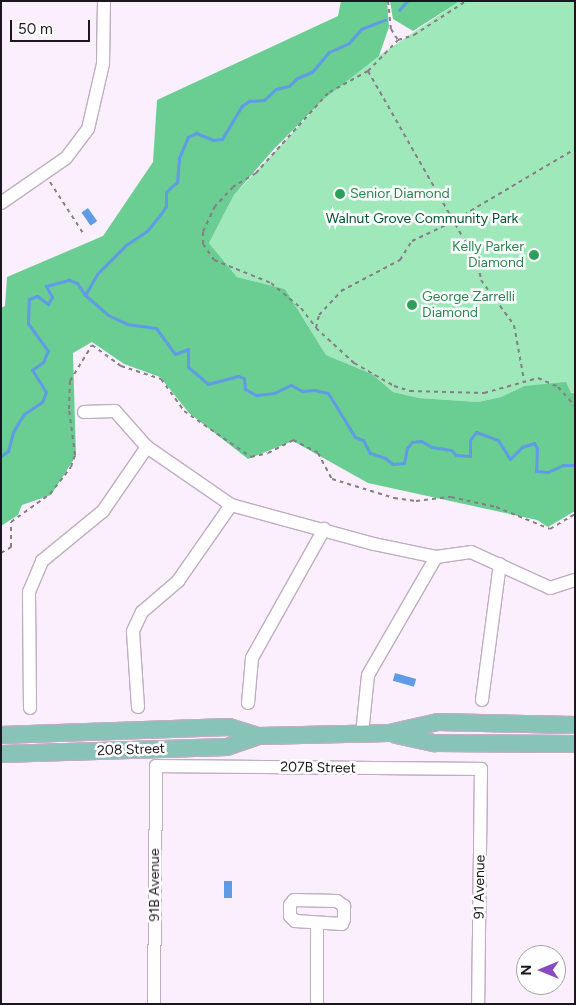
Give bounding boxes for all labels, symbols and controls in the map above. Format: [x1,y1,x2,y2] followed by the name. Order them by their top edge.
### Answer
[12,10,92,42] scale bar
[18,20,53,38] text: 50 m
[350,186,450,202] place label: Senior Diamond
[334,188,346,200] marker: Senior Diamond
[326,211,518,227] park label: Walnut Grove Community Park
[452,239,524,272] place label: Kelly Parker Diamond
[528,249,540,261] marker: Kelly Parker Diamond
[422,289,515,322] place label: George Zarrelli Diamond
[406,299,418,311] marker: George Zarrelli Diamond
[97,740,165,760] street label: 208 Street
[280,759,356,777] street label: 207B Street
[147,848,163,922] street label: 91B Avenue
[471,855,489,919] street label: 91 Avenue
[516,945,566,995] north arrow
[518,965,535,975] text: N

